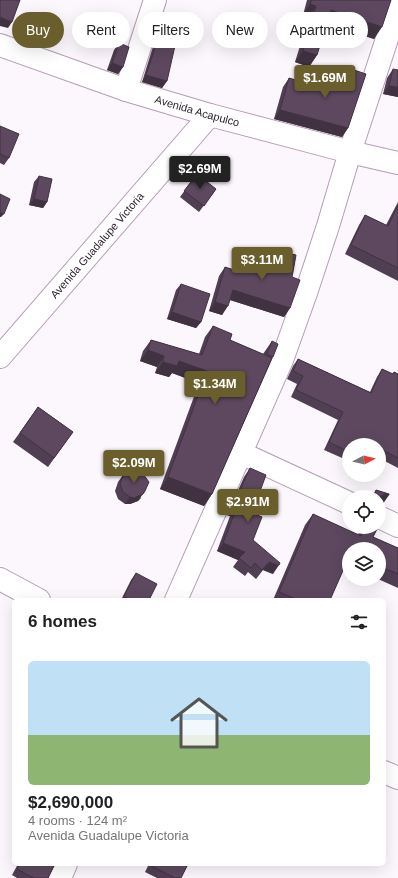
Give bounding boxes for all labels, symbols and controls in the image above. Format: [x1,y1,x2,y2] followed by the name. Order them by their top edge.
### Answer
[12,12,64,48] chip: Buy
[72,12,130,48] chip: Rent
[138,12,204,48] chip: Filters
[212,12,268,48] chip: New
[276,12,368,48] chip: Apartment
[292,65,358,99] pin: $1.69M
[303,70,347,85] text: $1.69M
[154,93,241,129] street label: Avenida Acapulco
[167,156,233,190] pin: $2.69M
[178,161,222,176] text: $2.69M
[48,189,147,301] street label: Avenida Guadalupe Victoria
[229,247,295,281] pin: $3.11M
[241,252,283,267] text: $3.11M
[182,371,248,405] pin: $1.34M
[193,376,237,391] text: $1.34M
[342,438,386,482] north arrow
[342,438,386,586] map controls
[101,450,167,484] pin: $2.09M
[112,455,156,470] text: $2.09M
[215,489,281,523] pin: $2.91M
[342,490,386,534] button: locate
[226,494,270,509] text: $2.91M
[342,542,386,586] button: layers
[348,611,370,633] icon: filters
[28,612,97,631] text: 6 homes
[163,687,235,759] icon: home
[28,793,113,812] text: $2,690,000
[28,813,127,828] text: 4 rooms · 124 m²
[28,828,189,843] text: Avenida Guadalupe Victoria

